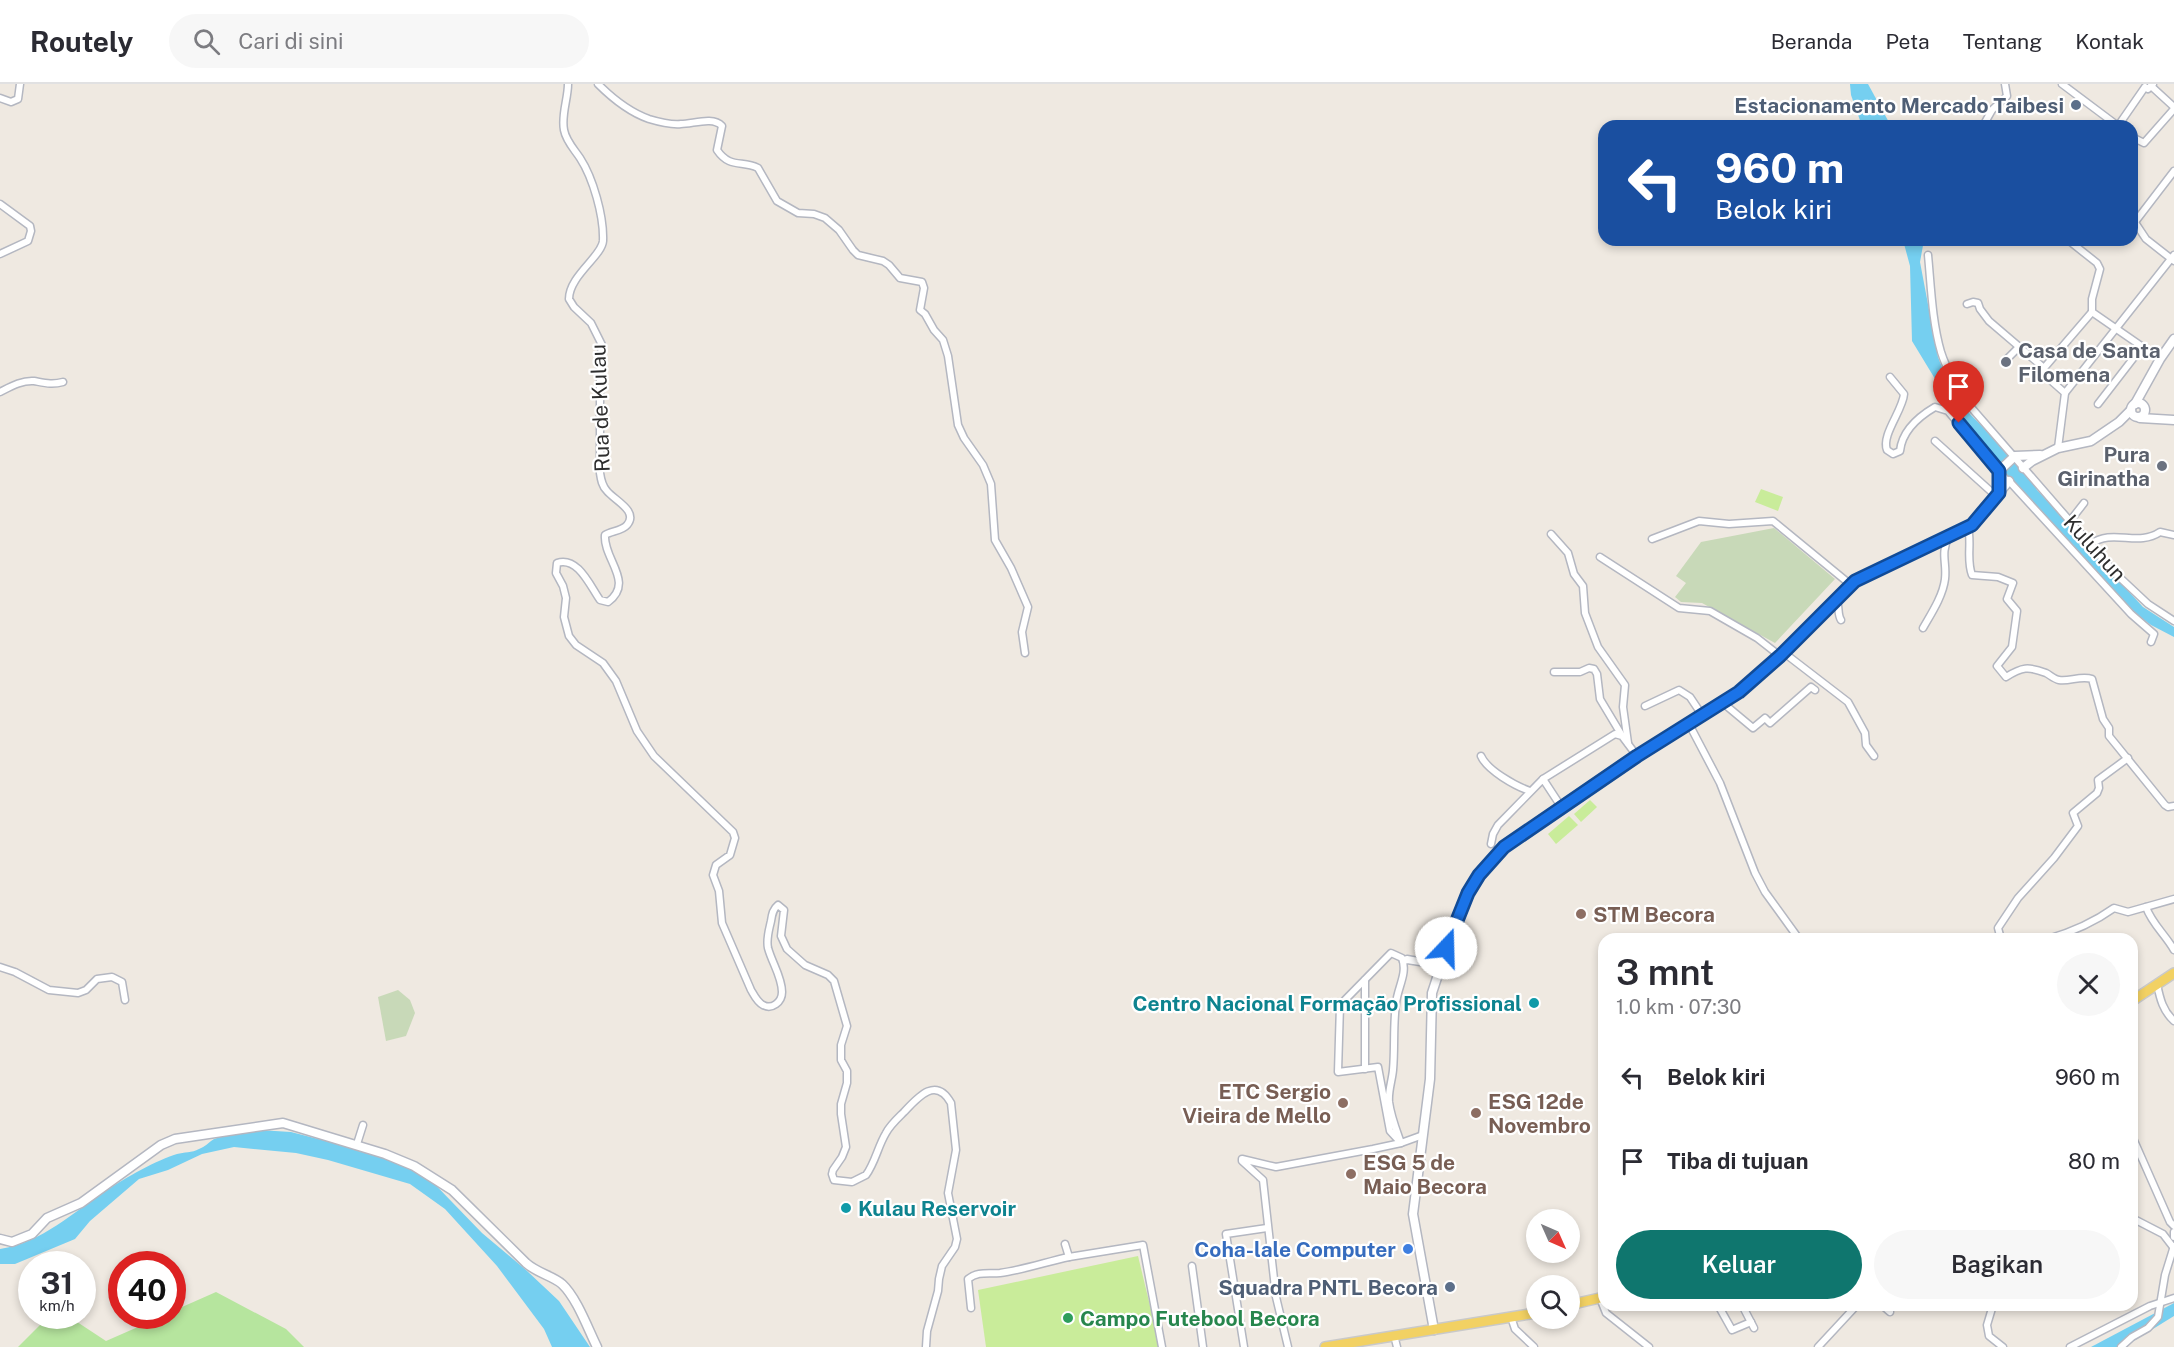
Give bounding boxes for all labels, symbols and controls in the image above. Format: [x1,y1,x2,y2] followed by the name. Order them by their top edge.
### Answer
[169,14,589,68] search box
[30,25,133,58] text: Routely
[190,25,223,58] icon: search
[238,28,343,54] text: Cari di sini
[1771,29,1852,54] text: Beranda
[1885,29,1930,54] text: Peta
[1963,29,2042,54] text: Tentang
[2075,29,2144,54] text: Kontak
[1734,93,2064,118] place label: Estacionamento Mercado Taibesi
[2069,98,2083,112] marker: Estacionamento Mercado Taibesi
[1715,143,1844,192] text: 960 m
[1616,144,1694,222] icon: left
[1715,193,1832,225] text: Belok kiri
[2018,338,2161,387] place label: Casa de Santa Filomena
[585,344,615,472] street label: Rua de Kulau
[1999,355,2013,369] marker: Casa de Santa Filomena
[1933,361,1984,423] pin
[1942,370,1975,403] icon: arrive
[2057,442,2150,491] place label: Pura Girinatha
[2155,459,2169,473] marker: Pura Girinatha
[2059,510,2131,586] street label: Kuluhun
[1593,902,1715,927] place label: STM Becora
[1574,907,1588,921] marker: STM Becora
[1414,916,1478,980] position arrow
[1616,951,1714,993] text: 3 mnt
[2057,953,2120,1016] button: close
[1132,991,1522,1016] place label: Centro Nacional Formação Profissional
[1616,995,1742,1019] text: 1.0 km · 07:30
[1527,996,1541,1010] marker: Centro Nacional Formação Profissional
[1616,1061,1649,1094] icon: left
[1667,1064,1765,1090] text: Belok kiri
[2055,1064,2120,1090] text: 960 m
[1182,1079,1331,1128] place label: ETC Sergio Vieira de Mello
[1488,1089,1591,1138] place label: ESG 12de Novembro
[1336,1096,1350,1110] marker: ETC Sergio Vieira de Mello
[1469,1106,1483,1120] marker: ESG 12de Novembro
[1616,1145,1649,1178] icon: arrive
[1667,1148,1808,1174] text: Tiba di tujuan
[2068,1148,2120,1174] text: 80 m
[1363,1150,1487,1199] place label: ESG 5 de Maio Becora
[1344,1167,1358,1181] marker: ESG 5 de Maio Becora
[858,1196,1017,1221] place label: Kulau Reservoir
[839,1201,853,1215] marker: Kulau Reservoir
[1526,1209,1580,1263] north arrow
[1526,1209,1580,1329] map controls
[1616,1230,1862,1299] button: Keluar
[1874,1230,2120,1299] button: Bagikan
[1194,1237,1396,1262] place label: Coha-lale Computer
[1401,1242,1415,1256] marker: Coha-lale Computer
[108,1251,186,1329] speed limit sign: 40
[41,1265,73,1301] text: 31
[1218,1275,1438,1300] place label: Squadra PNTL Becora
[1526,1275,1580,1329] button: search
[1443,1280,1457,1294] marker: Squadra PNTL Becora
[39,1297,75,1314] text: km/h
[1080,1306,1320,1331] place label: Campo Futebool Becora
[1061,1311,1075,1325] marker: Campo Futebool Becora

